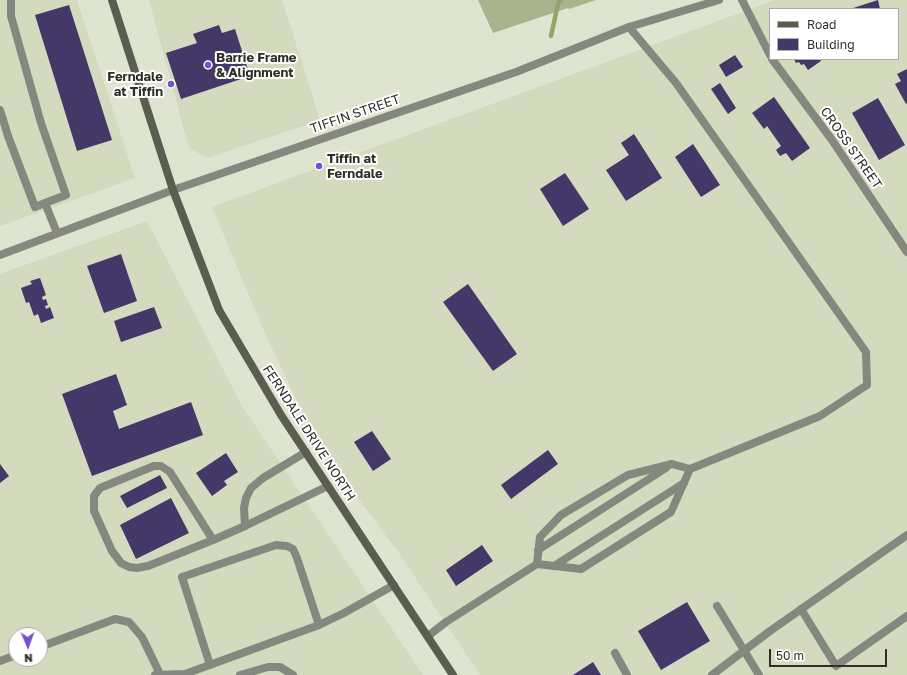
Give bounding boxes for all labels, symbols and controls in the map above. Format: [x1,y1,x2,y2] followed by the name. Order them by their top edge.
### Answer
[769,8,899,60] legend
[807,17,836,32] text: Road
[807,37,855,52] text: Building
[216,50,297,81] place label: Barrie Frame & Alignment
[203,60,213,70] marker: Barrie Frame & Alignment
[107,69,163,100] place label: Ferndale at Tiffin
[166,79,176,89] marker: Ferndale at Tiffin
[308,91,402,137] street label: TIFFIN STREET
[817,104,885,192] street label: CROSS STREET
[327,151,383,182] place label: Tiffin at Ferndale
[314,161,324,171] marker: Tiffin at Ferndale
[259,362,359,504] street label: FERNDALE DRIVE NORTH
[8,627,48,667] north arrow
[771,641,889,667] scale bar
[776,648,804,663] text: 50 m
[24,652,33,665] text: N

